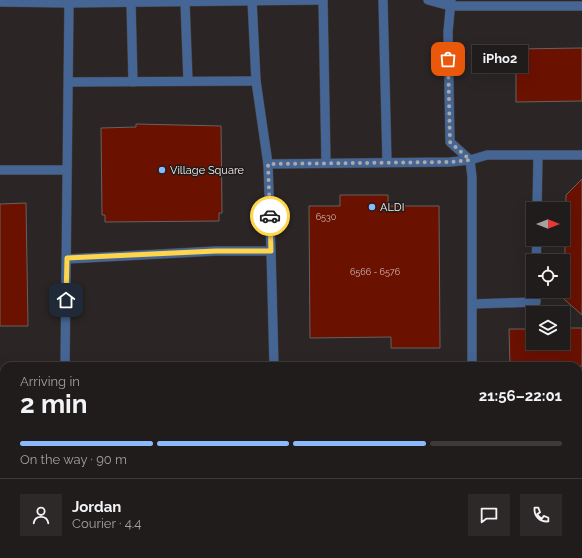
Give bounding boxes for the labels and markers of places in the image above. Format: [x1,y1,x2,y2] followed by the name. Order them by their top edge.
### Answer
[431,42,465,76] pin
[472,45,528,73] callout: iPho2
[170,164,245,177] place label: Village Square
[157,165,167,175] marker: Village Square
[380,201,404,214] place label: ALDI
[367,202,377,212] marker: ALDI
[49,283,83,317] pin

